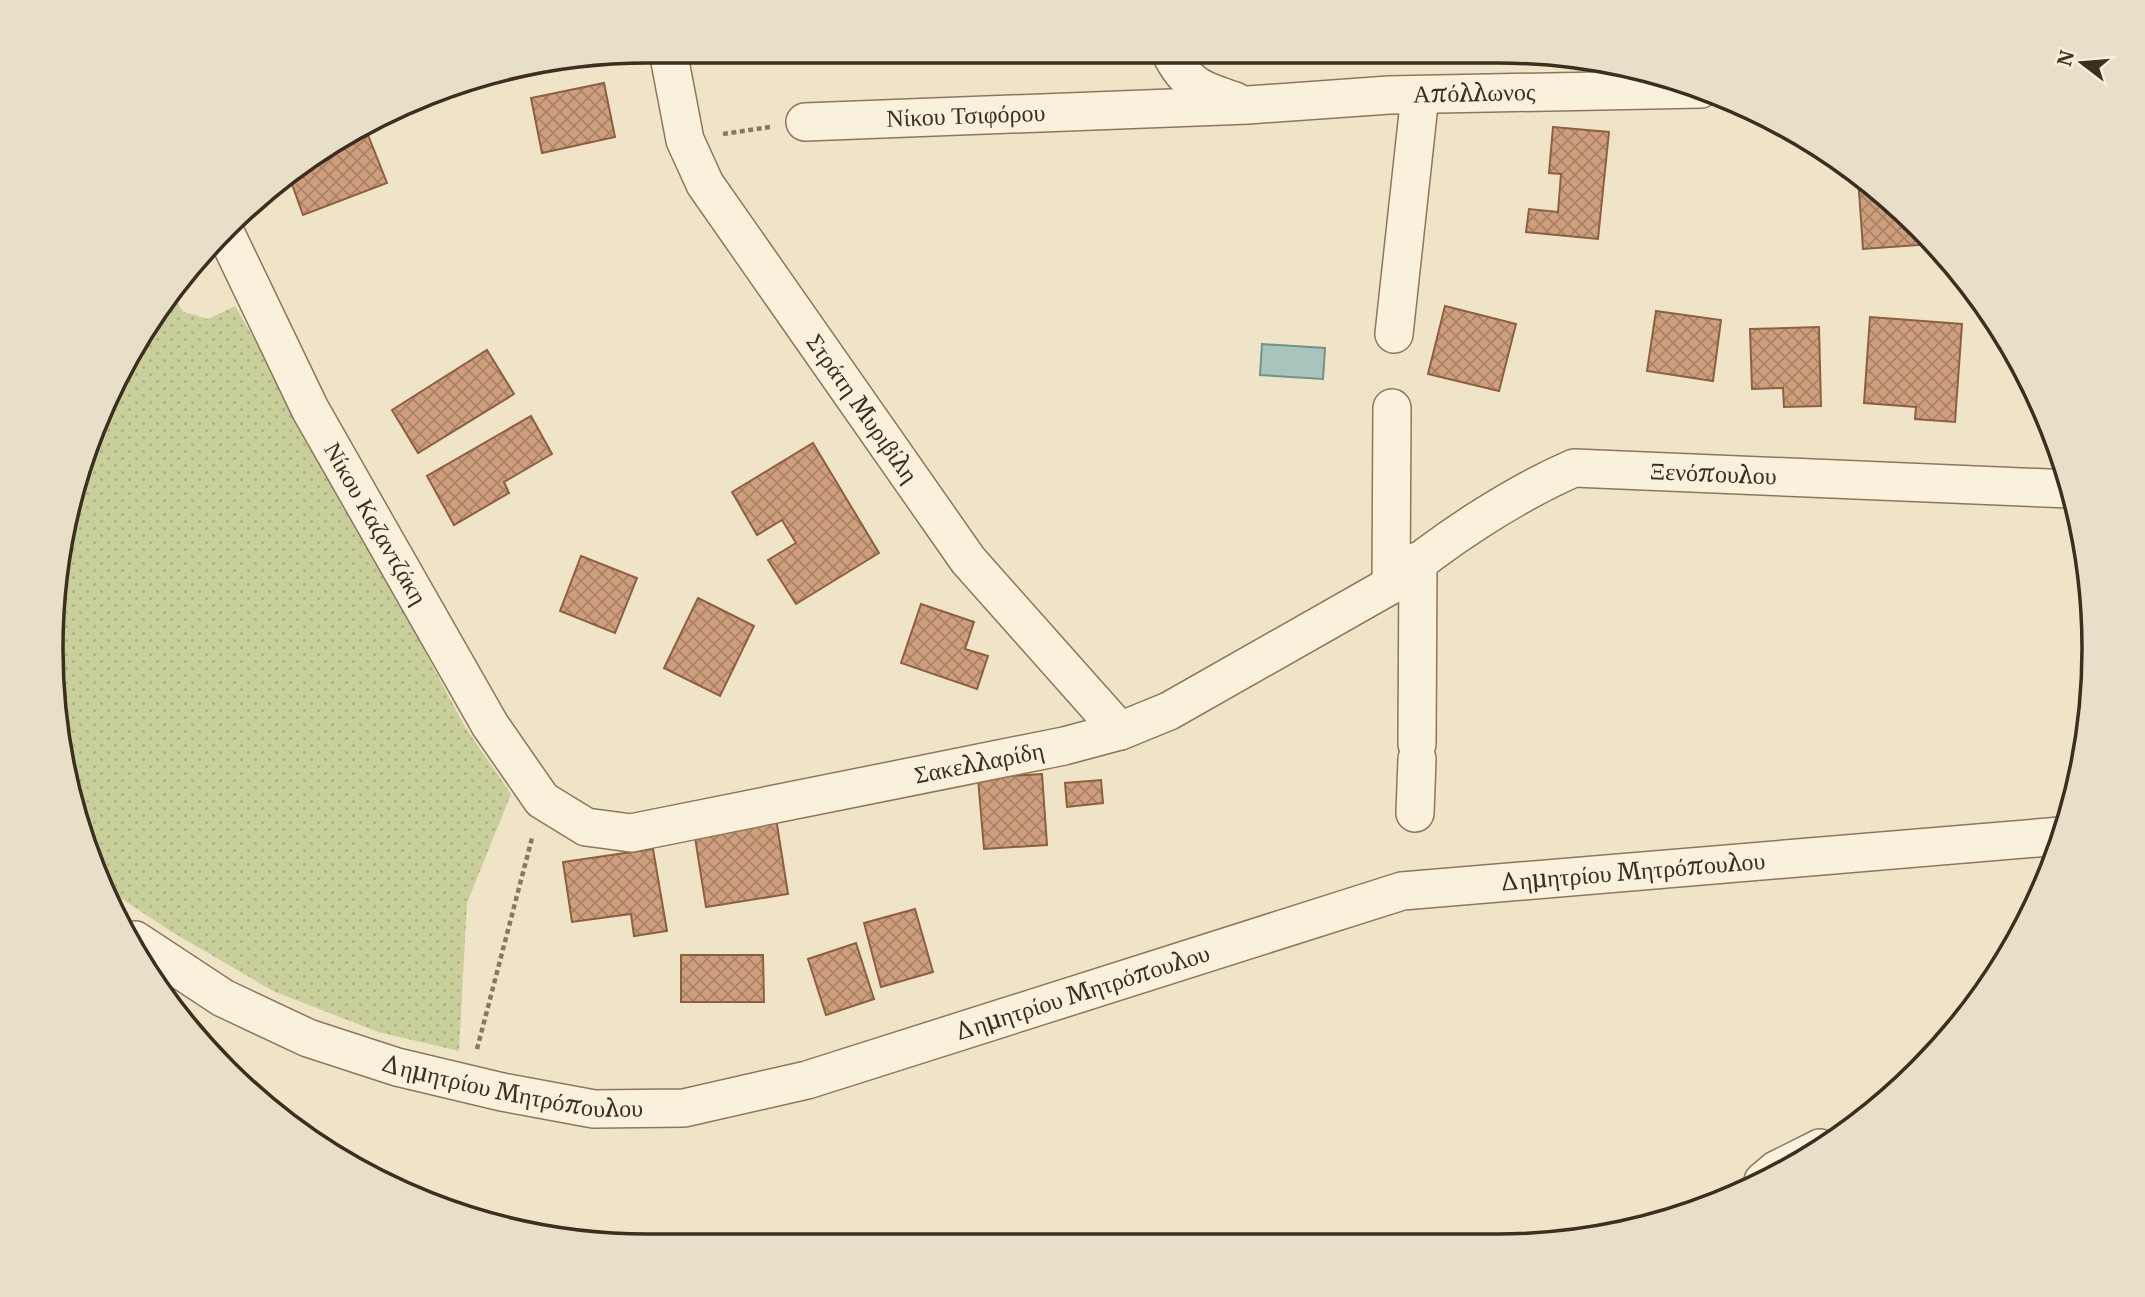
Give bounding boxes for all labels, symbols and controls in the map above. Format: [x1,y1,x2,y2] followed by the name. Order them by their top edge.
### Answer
[2047,28,2117,98] north arrow
[2052,48,2079,69] text: N
[1413,76,1536,110] street label: Απόλλωνος
[886,97,1046,134] street label: Νίκου Τσιφόρου
[800,328,925,489] street label: Στράτη Μυριβίλη
[317,437,434,611] street label: Νίκου Καζαντζάκη
[1649,455,1777,492] street label: Ξενόπουλου
[912,734,1047,791] street label: Σακελλαρίδη
[1498,845,1767,898] street label: Δημητρίου Μητρόπουλου
[950,937,1214,1047] street label: Δημητρίου Μητρόπουλου
[377,1047,643,1124] street label: Δημητρίου Μητρόπουλου

